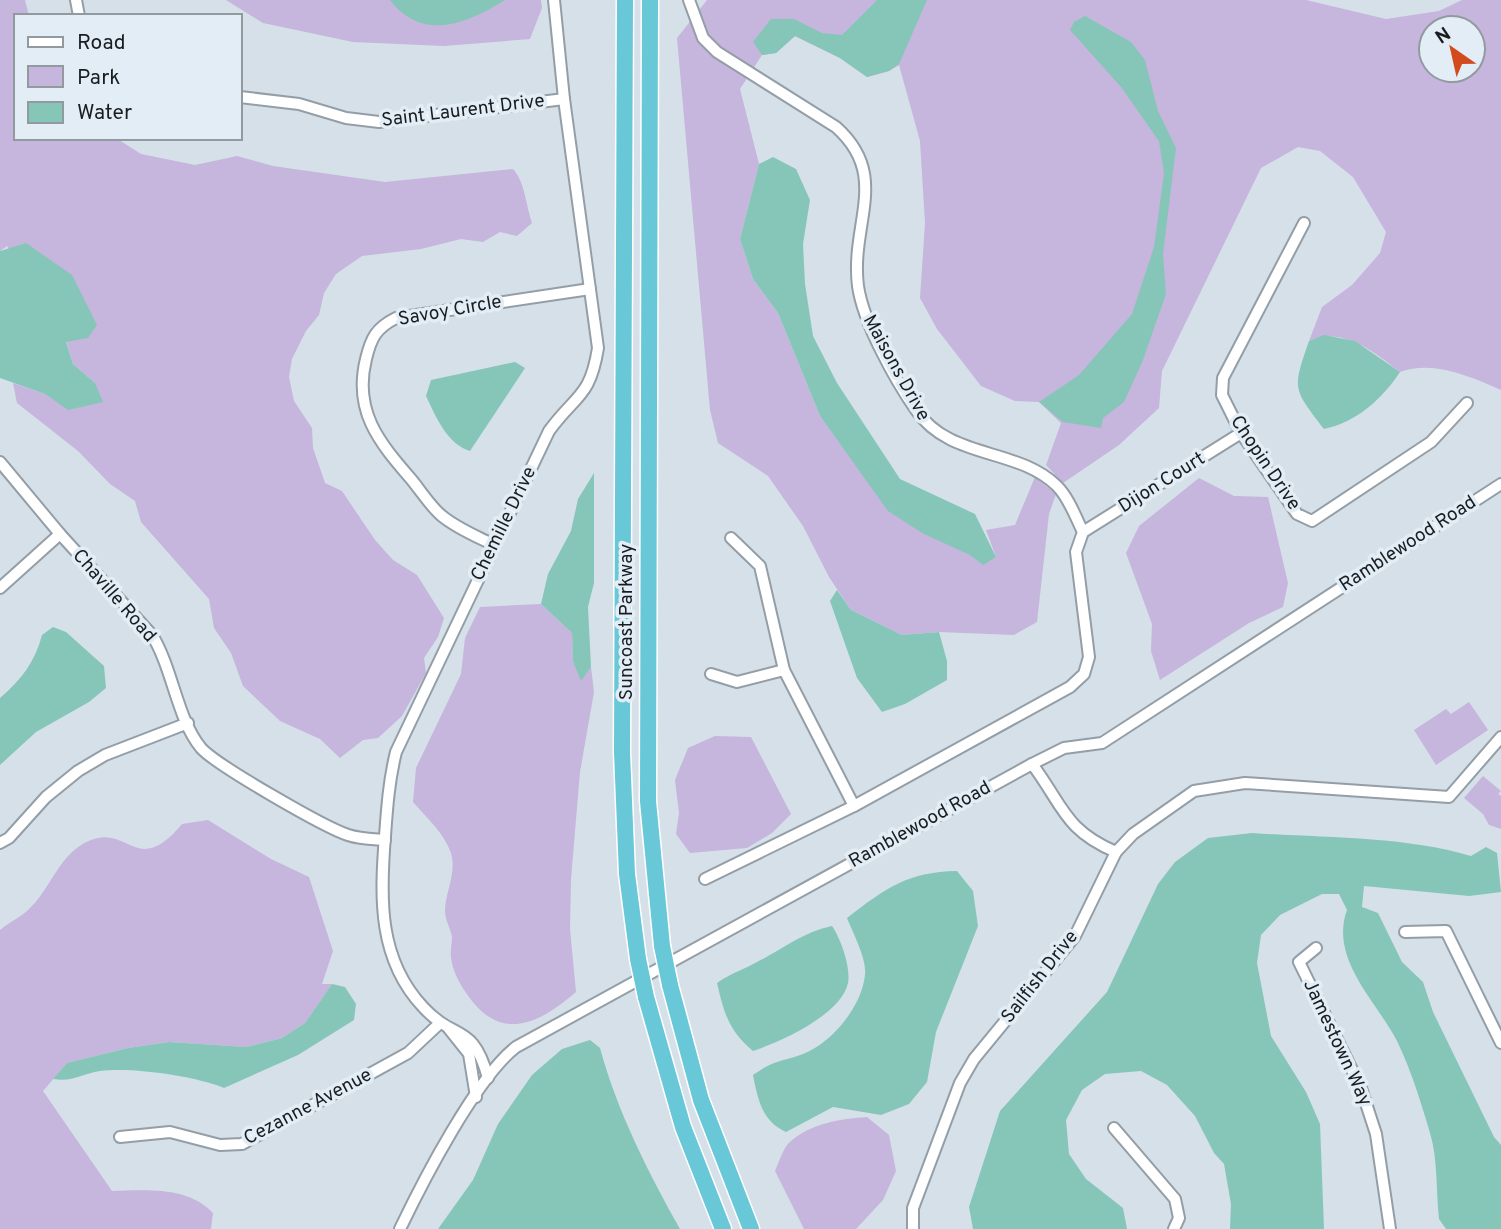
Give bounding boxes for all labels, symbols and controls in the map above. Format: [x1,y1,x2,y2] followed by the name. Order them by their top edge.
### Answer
[14,14,242,140] legend
[1417,14,1487,84] north arrow
[1431,23,1456,50] text: N
[77,30,126,57] text: Road
[77,65,120,92] text: Park
[380,89,546,133] street label: Saint Laurent Drive
[77,100,132,127] text: Water
[396,290,504,332] street label: Savoy Circle
[857,311,935,425] street label: Maisons Drive
[1224,411,1306,515] street label: Chopin Drive
[1114,447,1210,519] street label: Dijon Court
[466,463,542,585] street label: Chemille Drive
[1335,491,1481,597] street label: Ramblewood Road
[67,544,161,648] street label: Chaville Road
[615,544,639,700] street label: Suncoast Parkway
[845,776,995,874] street label: Ramblewood Road
[996,926,1084,1028] street label: Sailfish Drive
[1297,976,1377,1110] street label: Jamestown Way
[240,1063,376,1151] street label: Cezanne Avenue

